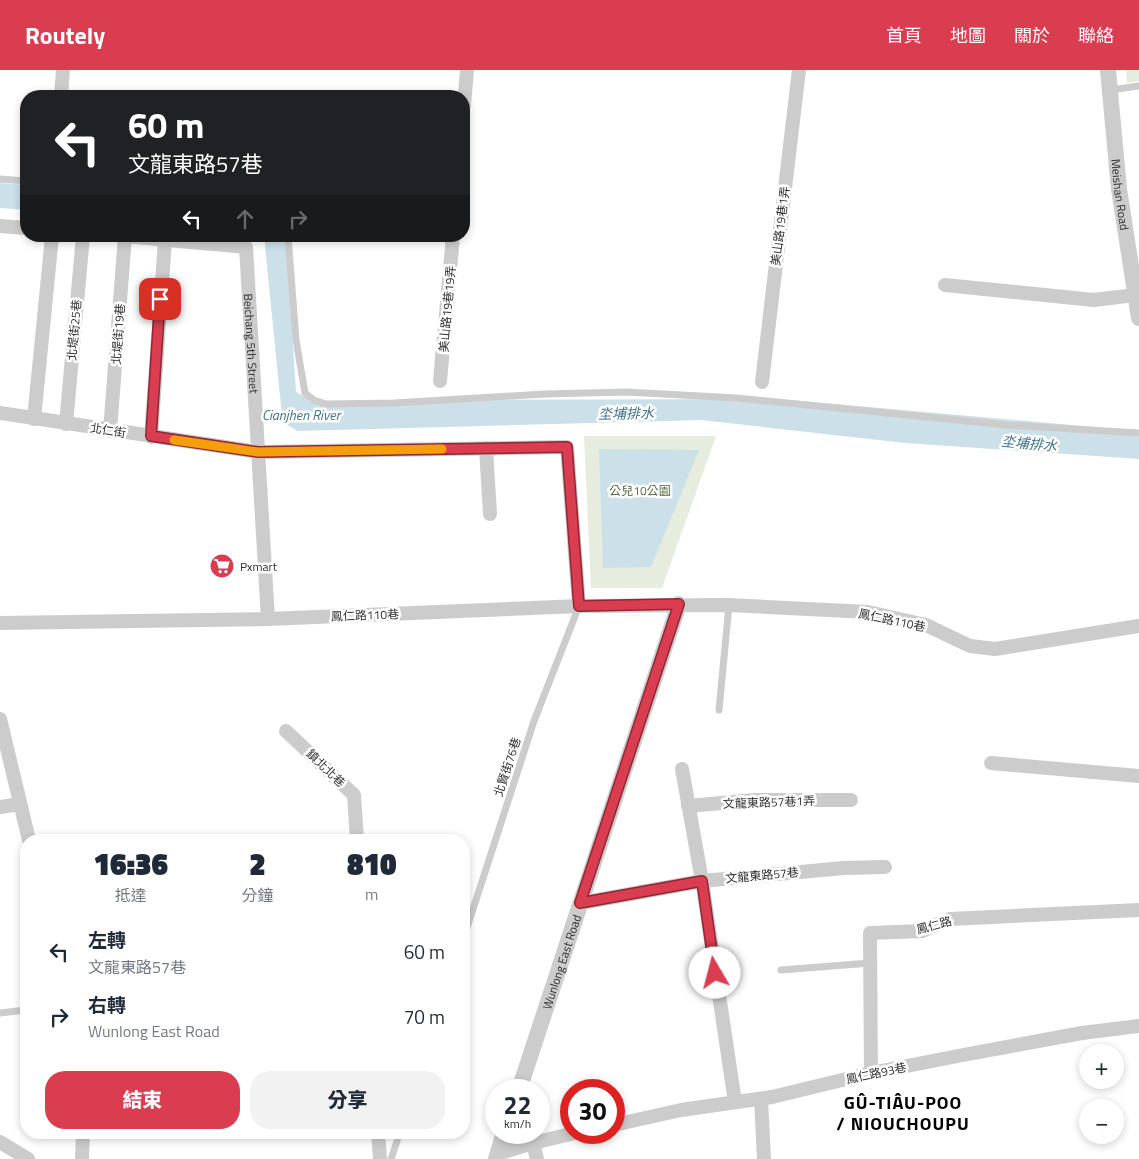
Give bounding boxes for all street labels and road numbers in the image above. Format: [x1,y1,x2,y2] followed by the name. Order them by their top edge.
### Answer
[1107,158,1135,231] street label: Meishan Road
[766,185,794,267] street label: 美山路19巷1弄
[434,265,460,353] street label: 美山路19巷19弄
[239,293,264,395] street label: Beichang 5th Street
[62,299,86,361] street label: 北堤街25巷
[106,303,130,365] street label: 北堤街19巷
[89,418,127,442] street label: 北仁街
[331,604,399,626] street label: 鳳仁路110巷
[857,604,927,636] street label: 鳳仁路110巷
[488,735,526,799] street label: 北賢街76巷
[302,744,350,792] street label: 鎮北北巷
[723,791,815,813] street label: 文龍東路57巷1弄
[725,862,799,888] street label: 文龍東路57巷
[914,911,954,939] street label: 鳳仁路
[537,912,586,1012] street label: Wunlong East Road
[844,1057,908,1089] street label: 鳳仁路93巷

